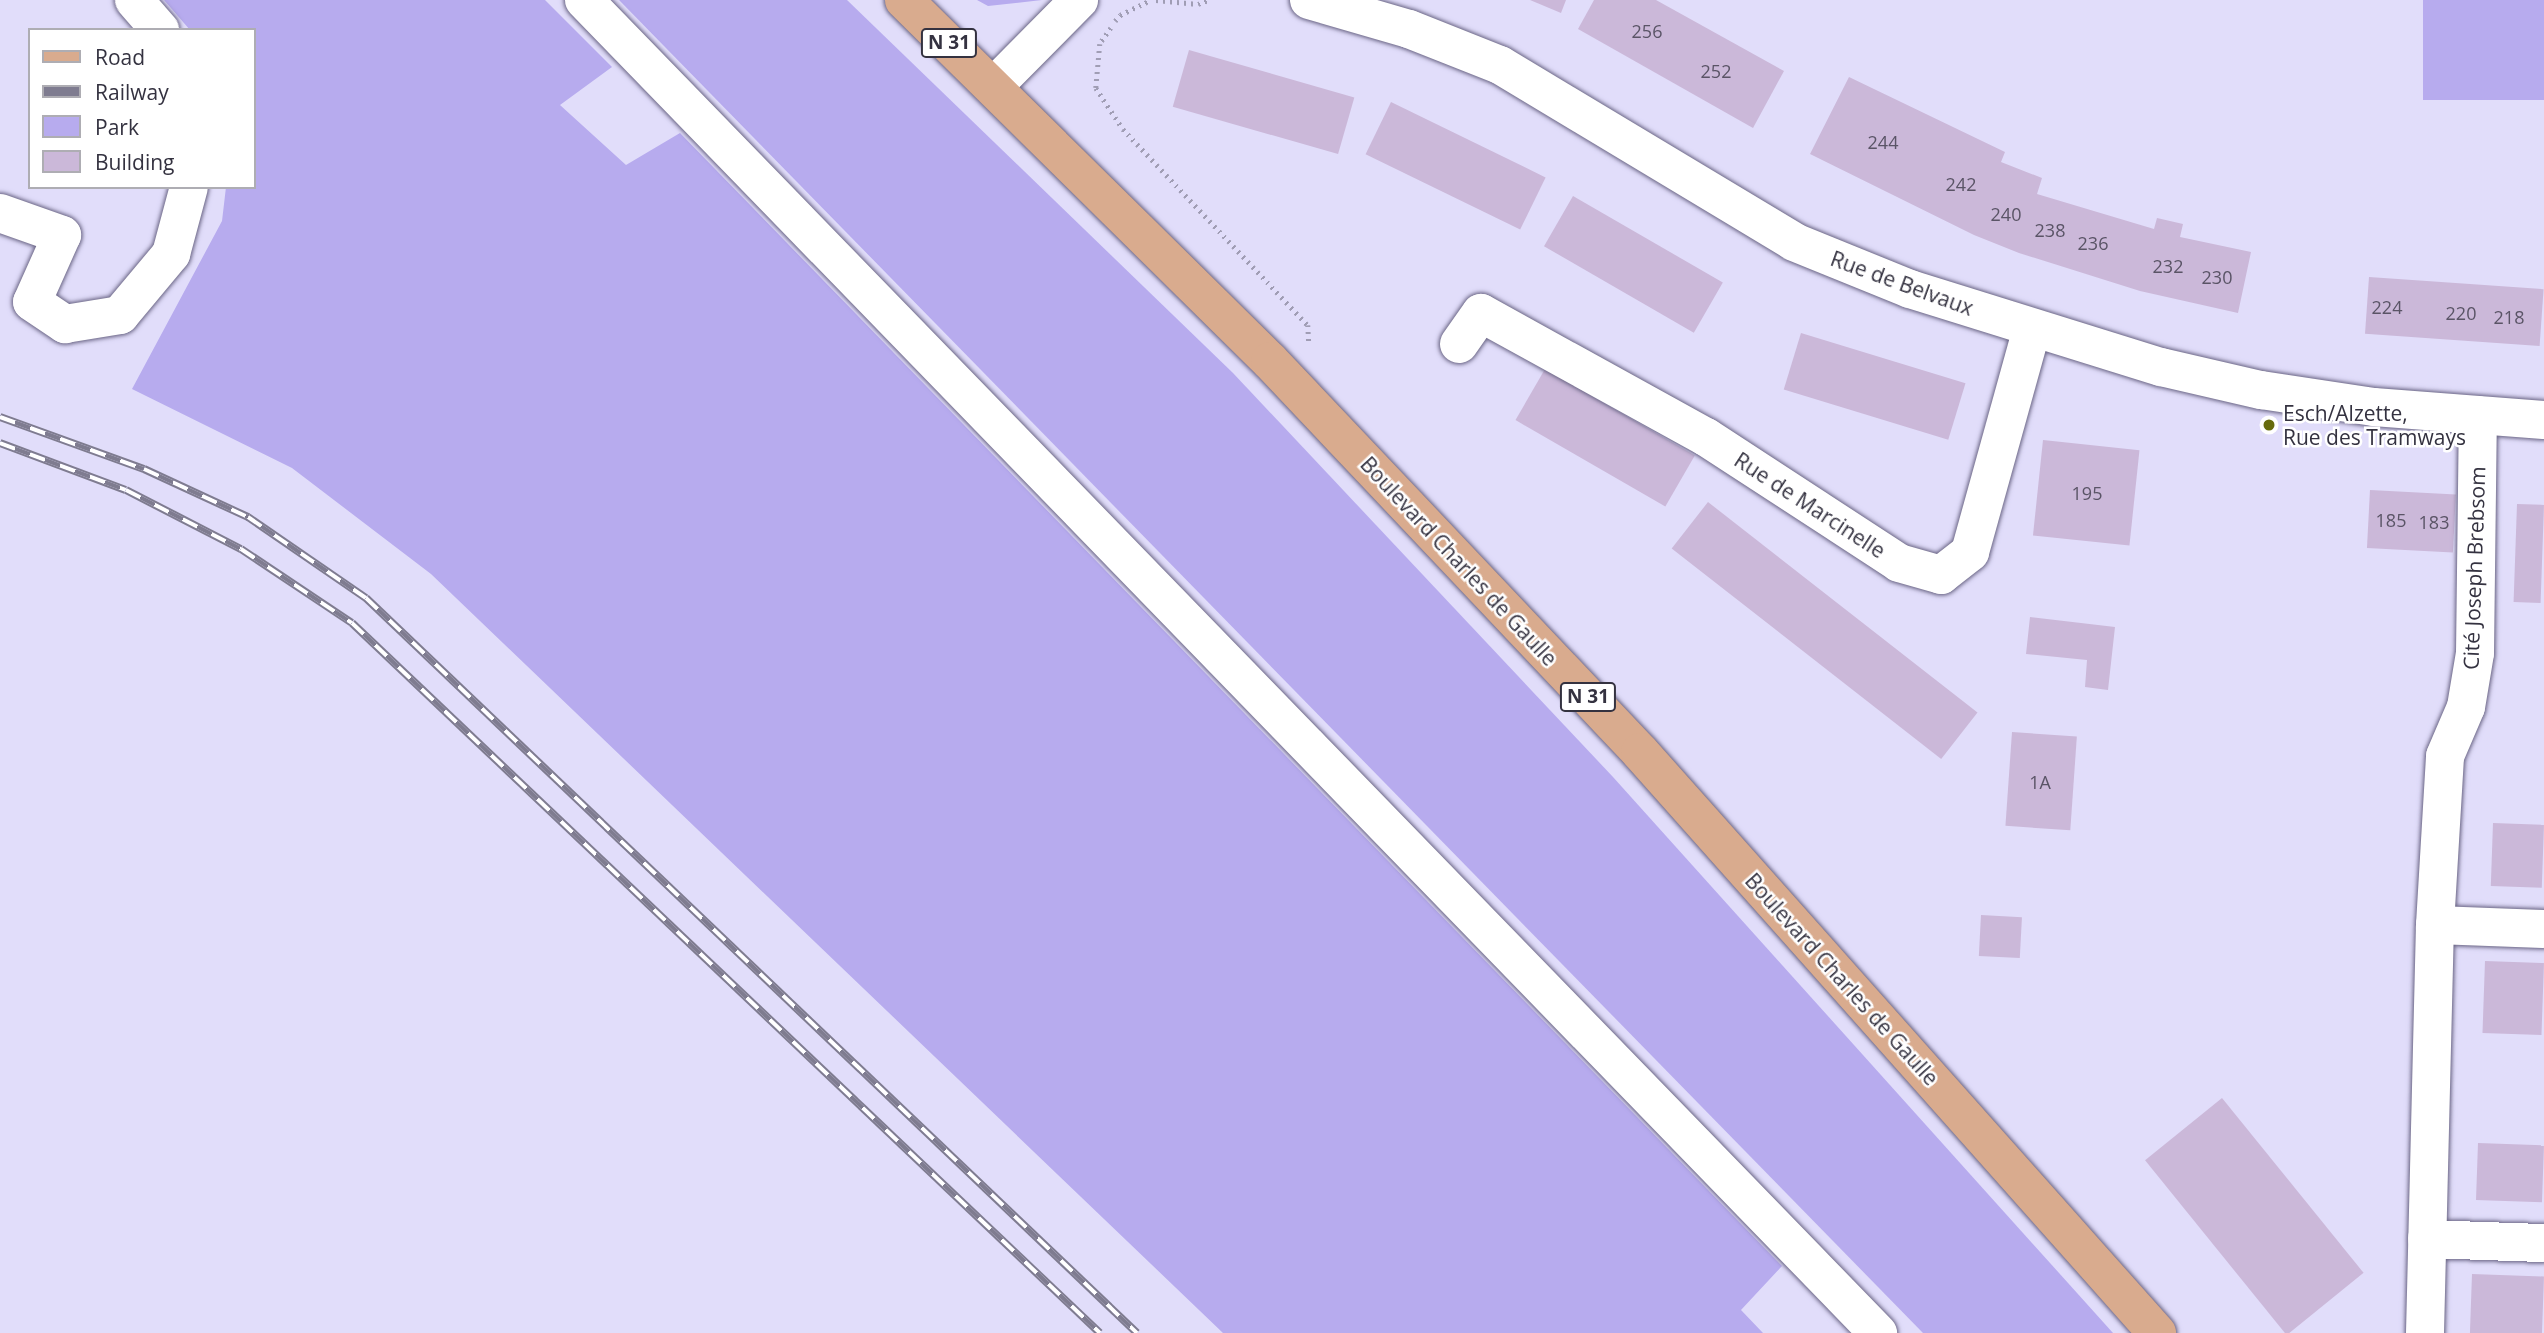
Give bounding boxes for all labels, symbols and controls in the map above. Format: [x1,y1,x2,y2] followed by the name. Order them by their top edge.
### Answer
[1632,20,1662,42] house number: 256
[28,28,256,189] legend
[919,28,979,58] road number: N 31
[95,43,145,71] text: Road
[1701,60,1731,82] house number: 252
[95,78,169,106] text: Railway
[95,113,139,141] text: Park
[1868,131,1898,153] house number: 244
[95,148,174,176] text: Building
[1946,173,1976,195] house number: 242
[1991,203,2021,225] house number: 240
[2035,219,2065,241] house number: 238
[2078,232,2108,254] house number: 236
[1827,246,1977,320] street label: Rue de Belvaux
[2153,255,2183,277] house number: 232
[2202,266,2232,288] house number: 230
[2372,296,2402,318] house number: 224
[2446,302,2476,324] house number: 220
[2494,306,2524,328] house number: 218
[2283,400,2466,450] place label: Esch/Alzette, Rue des Tramways
[2261,417,2277,433] marker: Esch/Alzette, Rue des Tramways
[1730,447,1890,563] street label: Rue de Marcinelle
[1356,451,1562,671] street label: Boulevard Charles de Gaulle
[2458,466,2490,670] street label: Cité Joseph Brebsom
[2072,482,2102,504] house number: 195
[2376,509,2406,531] house number: 185
[2419,511,2449,533] house number: 183
[1558,682,1618,712] road number: N 31
[2029,771,2051,793] house number: 1A
[1740,868,1944,1090] street label: Boulevard Charles de Gaulle

